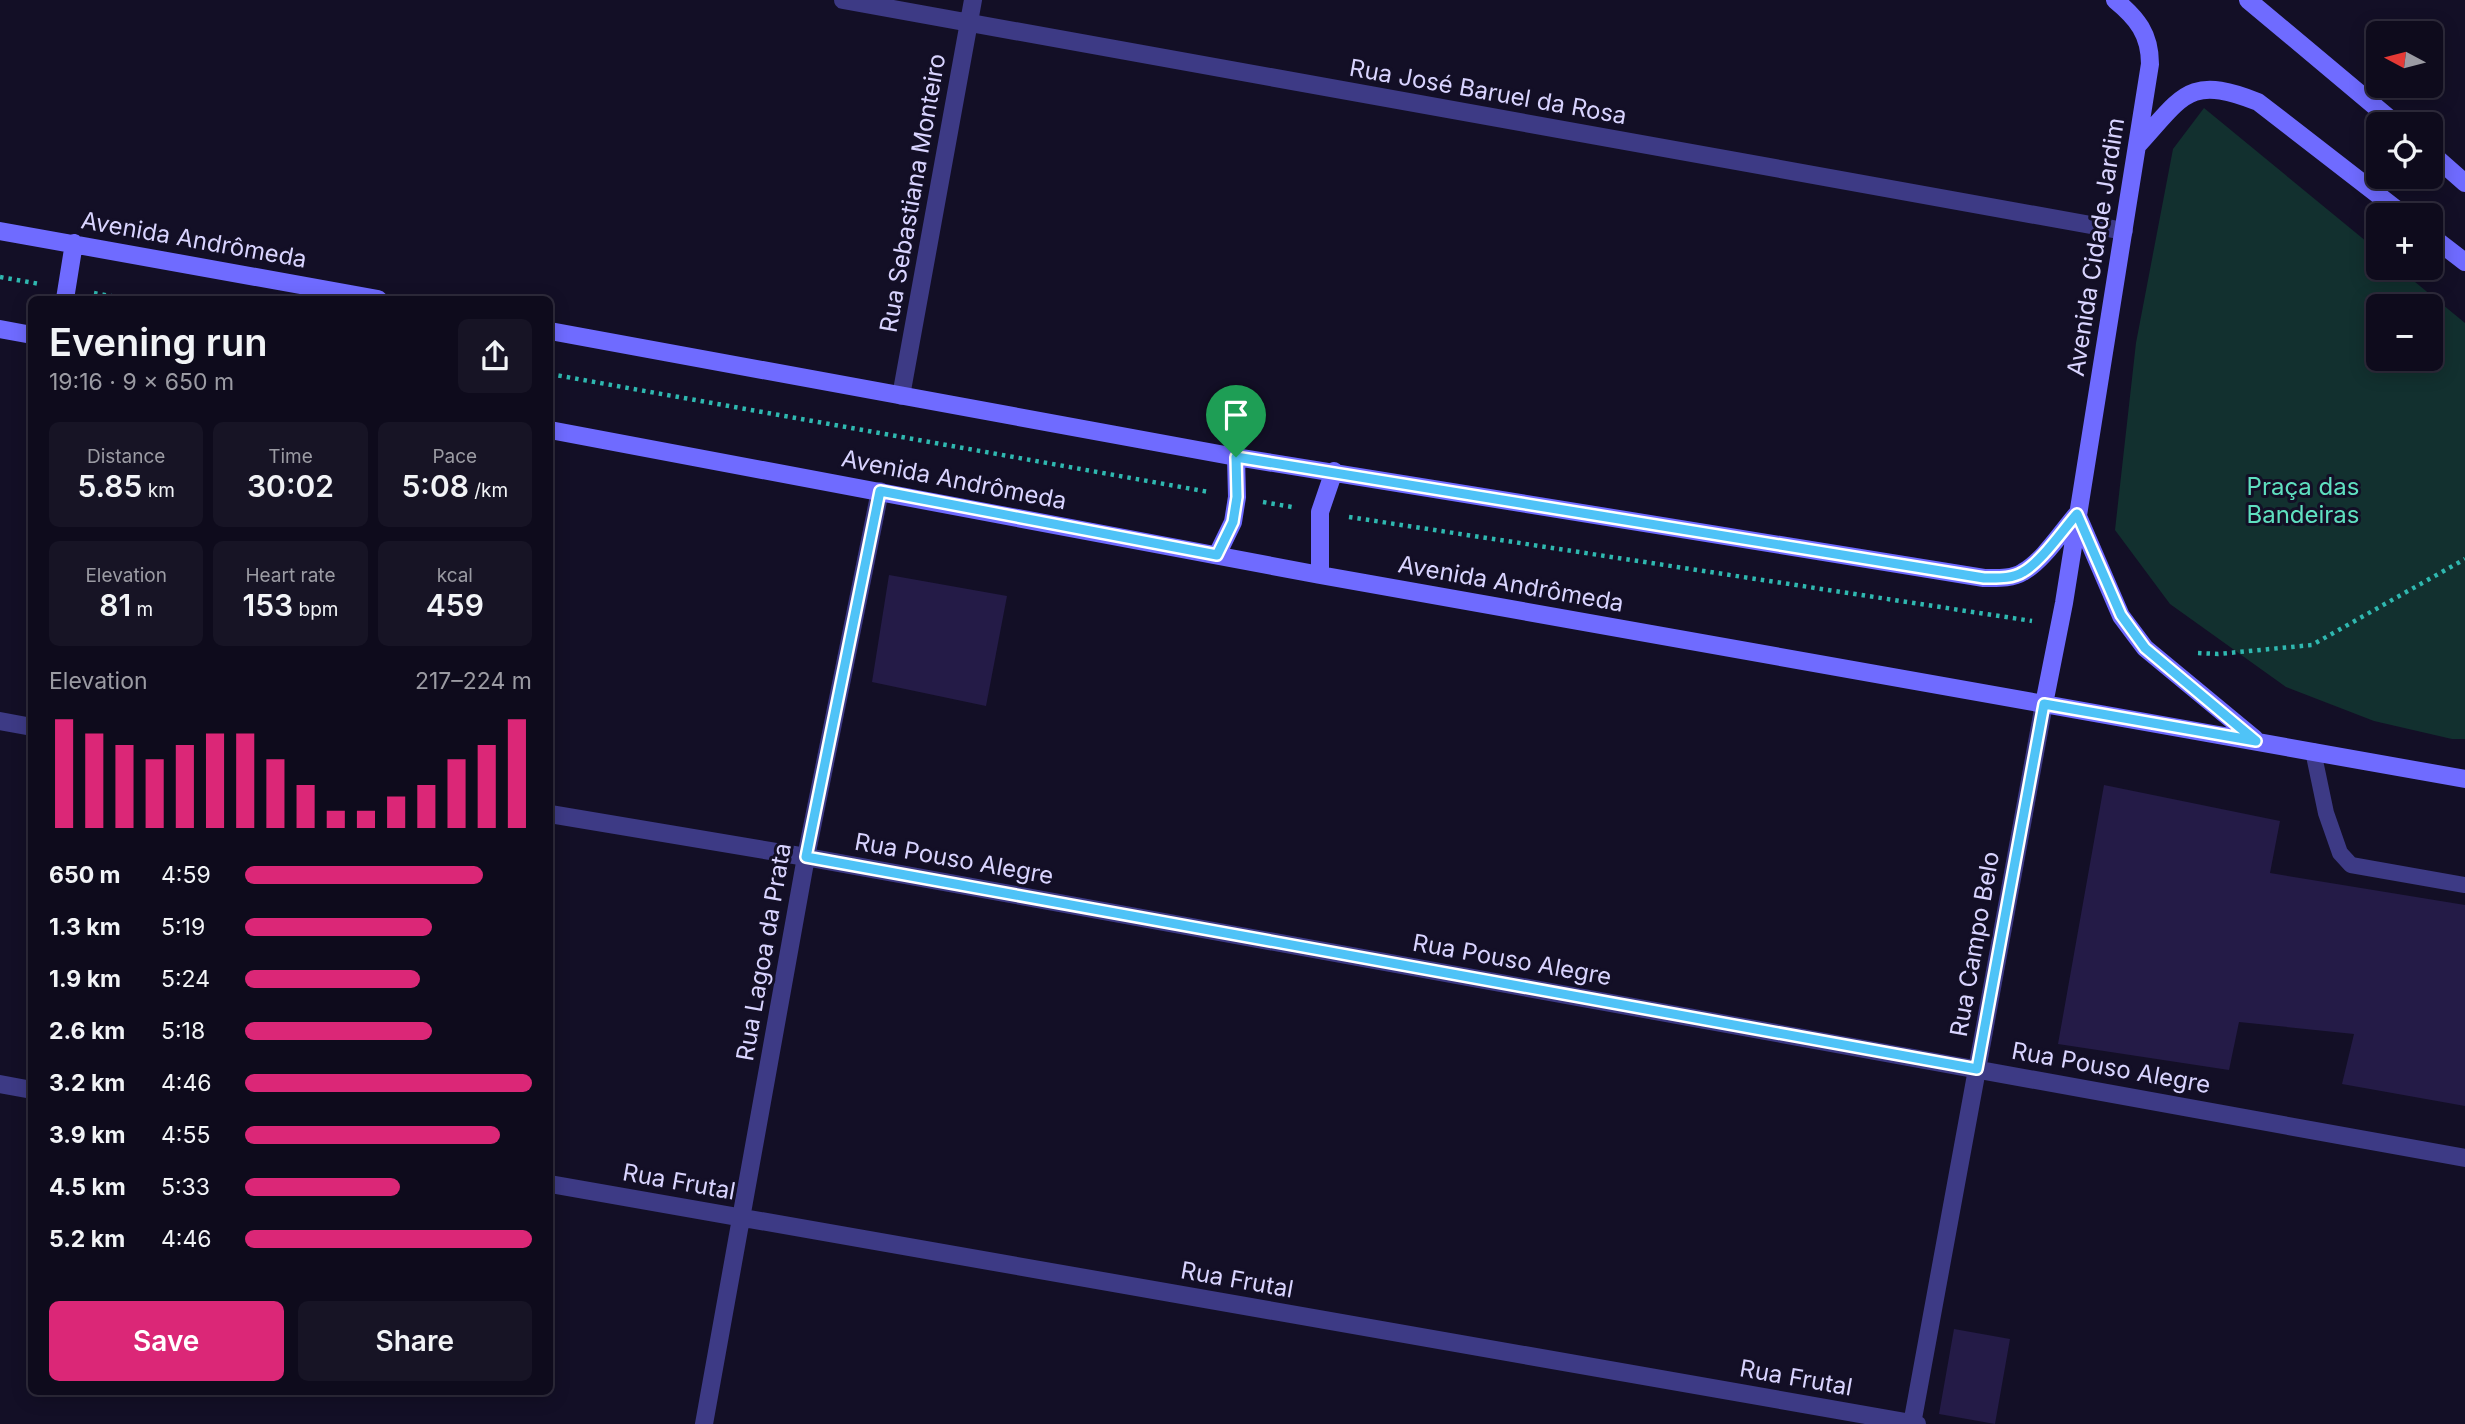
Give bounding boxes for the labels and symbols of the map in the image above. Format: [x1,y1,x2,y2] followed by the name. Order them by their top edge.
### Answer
[2366,21,2443,98] north arrow
[874,51,951,335] street label: Rua Sebastiana Monteiro
[1347,53,1629,130] street label: Rua José Baruel da Rosa
[2061,116,2130,378] street label: Avenida Cidade Jardim
[79,205,309,274] street label: Avenida Andrômeda
[1206,385,1266,457] pin
[839,443,1069,516] street label: Avenida Andrômeda
[2246,472,2360,529] park label: Praça das Bandeiras
[1396,549,1626,618] street label: Avenida Andrômeda
[853,827,1056,890] street label: Rua Pouso Alegre
[730,841,797,1063] street label: Rua Lagoa da Prata
[1944,849,2005,1039] street label: Rua Campo Belo
[1411,928,1614,991] street label: Rua Pouso Alegre
[2010,1036,2213,1099] street label: Rua Pouso Alegre
[621,1157,738,1206] street label: Rua Frutal
[1179,1255,1296,1304] street label: Rua Frutal
[1738,1353,1855,1402] street label: Rua Frutal

